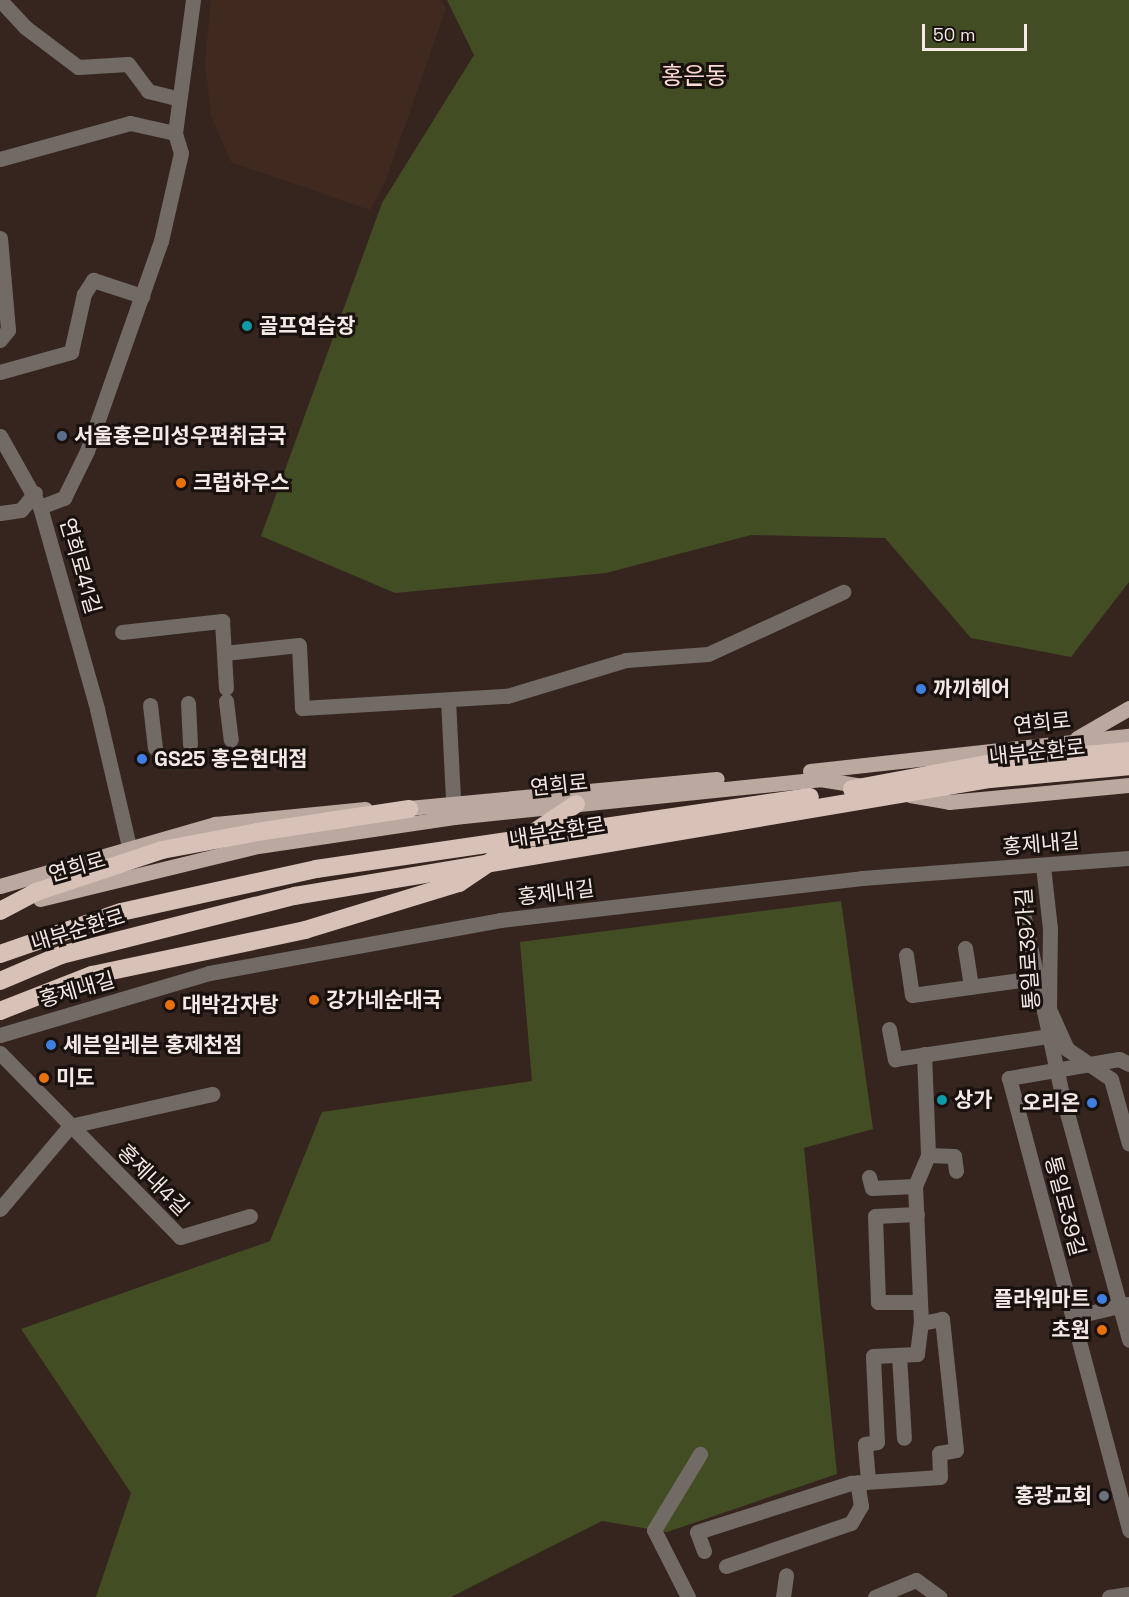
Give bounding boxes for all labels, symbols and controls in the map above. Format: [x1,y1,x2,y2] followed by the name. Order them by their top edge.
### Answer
[925,12,1030,50] scale bar
[933,23,975,46] text: 50 m
[661,62,727,90] district label: 홍은동
[259,313,356,339] place label: 골프연습장
[240,319,254,333] marker: 골프연습장
[74,423,287,449] place label: 서울홍은미성우편취급국
[55,429,69,443] marker: 서울홍은미성우편취급국
[193,470,290,496] place label: 크럽하우스
[174,476,188,490] marker: 크럽하우스
[54,515,106,617] street label: 연희로41길
[933,676,1010,702] place label: 까끼헤어
[914,682,928,696] marker: 까끼헤어
[1012,707,1072,739] street label: 연희로
[988,734,1086,770] street label: 내부순환로
[154,746,308,772] place label: GS25 홍은현대점
[135,752,149,766] marker: GS25 홍은현대점
[529,769,589,801] street label: 연희로
[507,812,607,852] street label: 내부순환로
[1001,828,1081,860] street label: 홍제내길
[46,847,108,887] street label: 연희로
[516,876,596,910] street label: 홍제내길
[1011,887,1045,1011] street label: 통일로39가길
[28,904,128,956] street label: 내부순환로
[36,967,118,1013] street label: 홍제내길
[326,987,442,1013] place label: 강가네순대국
[182,992,279,1018] place label: 대박감자탕
[307,993,321,1007] marker: 강가네순대국
[163,998,177,1012] marker: 대박감자탕
[63,1032,242,1058] place label: 세븐일레븐 홍제천점
[44,1038,58,1052] marker: 세븐일레븐 홍제천점
[56,1065,95,1091] place label: 미도
[37,1071,51,1085] marker: 미도
[954,1087,993,1113] place label: 상가
[1022,1090,1080,1116] place label: 오리온
[935,1093,949,1107] marker: 상가
[1085,1096,1099,1110] marker: 오리온
[112,1139,194,1221] street label: 홍제내4길
[1040,1153,1090,1259] street label: 통일로39길
[993,1286,1090,1312] place label: 플라워마트
[1095,1292,1109,1306] marker: 플라워마트
[1051,1317,1090,1343] place label: 초원
[1095,1323,1109,1337] marker: 초원
[1015,1483,1092,1509] place label: 홍광교회
[1097,1489,1111,1503] marker: 홍광교회

